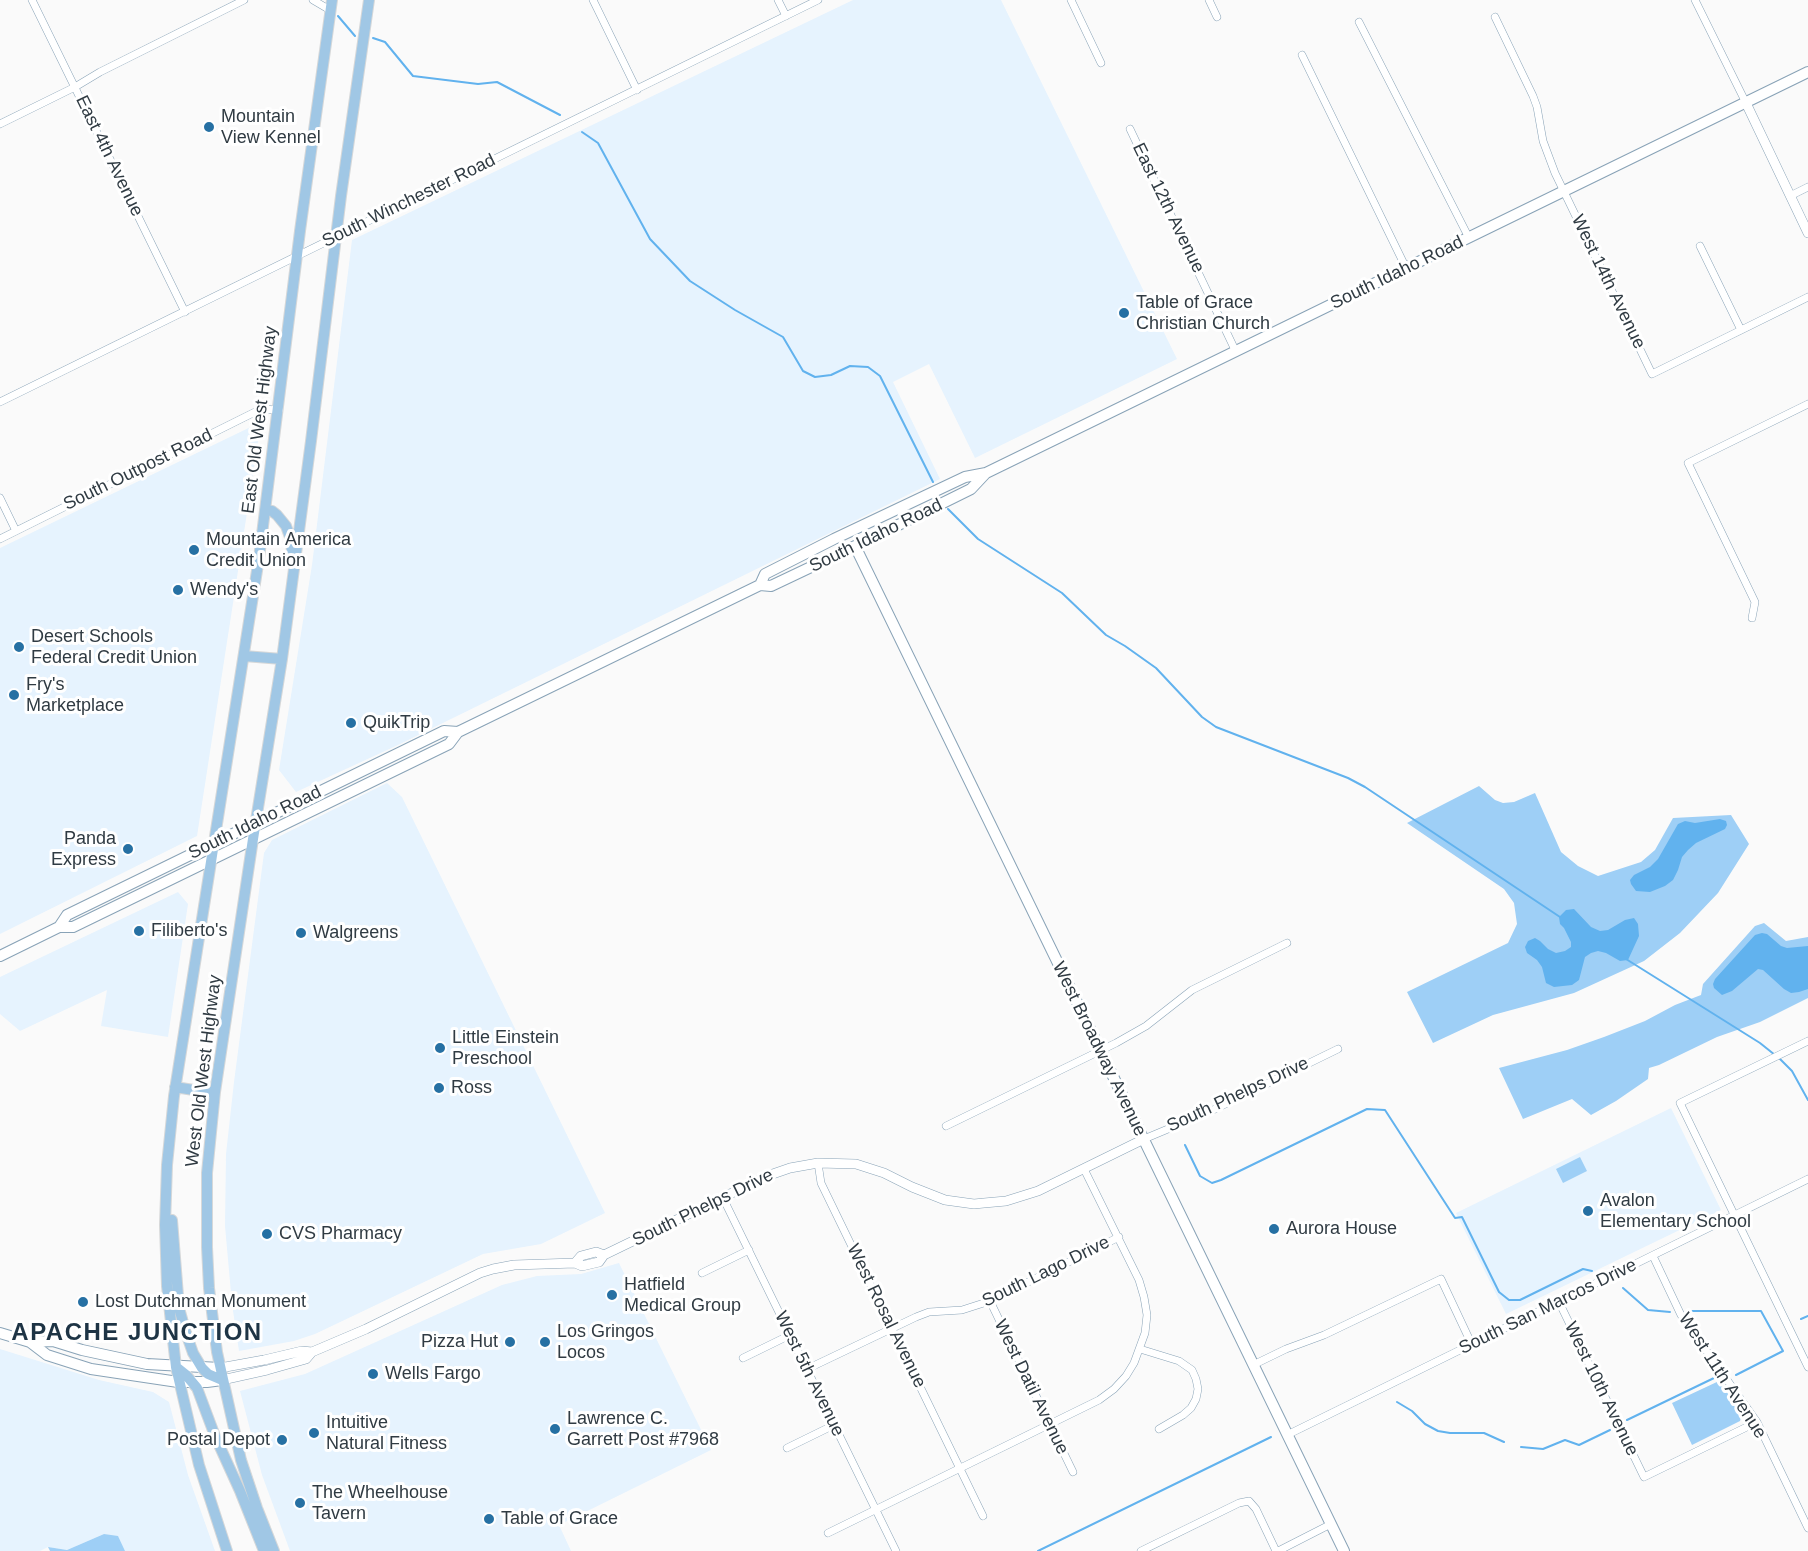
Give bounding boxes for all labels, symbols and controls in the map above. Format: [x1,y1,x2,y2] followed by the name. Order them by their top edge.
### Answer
[70,92,148,220] street label: East 4th Avenue
[221,106,321,148] place label: Mountain View Kennel
[202,120,216,134] marker: Mountain View Kennel
[1127,140,1209,276] street label: East 12th Avenue
[319,150,499,252] street label: South Winchester Road
[1566,211,1650,353] street label: West 14th Avenue
[1327,231,1467,315] street label: South Idaho Road
[1136,292,1270,334] place label: Table of Grace Christian Church
[1117,306,1131,320] marker: Table of Grace Christian Church
[238,325,282,515] street label: East Old West Highway
[60,425,216,515] street label: South Outpost Road
[806,494,946,578] street label: South Idaho Road
[206,529,351,572] place label: Mountain America Credit Union
[187,543,201,557] marker: Mountain America Credit Union
[190,579,258,601] place label: Wendy's
[171,583,185,597] marker: Wendy's
[31,626,197,668] place label: Desert Schools Federal Credit Union
[12,640,26,654] marker: Desert Schools Federal Credit Union
[26,674,124,716] place label: Fry's Marketplace
[7,688,21,702] marker: Fry's Marketplace
[363,712,430,734] place label: QuikTrip
[344,716,358,730] marker: QuikTrip
[185,781,325,865] street label: South Idaho Road
[51,828,116,870] place label: Panda Express
[121,842,135,856] marker: Panda Express
[151,920,227,942] place label: Filiberto's
[313,922,398,944] place label: Walgreens
[132,924,146,938] marker: Filiberto's
[294,926,308,940] marker: Walgreens
[1047,958,1151,1140] street label: West Broadway Avenue
[181,974,227,1168] street label: West Old West Highway
[452,1027,559,1070] place label: Little Einstein Preschool
[433,1041,447,1055] marker: Little Einstein Preschool
[1164,1053,1312,1137] street label: South Phelps Drive
[451,1077,492,1099] place label: Ross
[432,1081,446,1095] marker: Ross
[629,1165,777,1251] street label: South Phelps Drive
[1600,1190,1751,1232] place label: Avalon Elementary School
[1581,1204,1595,1218] marker: Avalon Elementary School
[1286,1218,1397,1240] place label: Aurora House
[1267,1222,1281,1236] marker: Aurora House
[279,1223,402,1245] place label: CVS Pharmacy
[260,1227,274,1241] marker: CVS Pharmacy
[979,1232,1113,1312] street label: South Lago Drive
[842,1241,930,1391] street label: West Rosal Avenue
[1456,1255,1640,1359] street label: South San Marcos Drive
[624,1274,741,1316] place label: Hatfield Medical Group
[605,1288,619,1302] marker: Hatfield Medical Group
[95,1291,306,1313] place label: Lost Dutchman Monument
[76,1295,90,1309] marker: Lost Dutchman Monument
[769,1308,849,1440] street label: West 5th Avenue
[1673,1309,1771,1443] street label: West 11th Avenue
[989,1316,1073,1458] street label: West Datil Avenue
[1559,1318,1643,1460] street label: West 10th Avenue
[11,1319,263,1347] district label: APACHE JUNCTION
[557,1321,654,1364] place label: Los Gringos Locos
[421,1331,498,1353] place label: Pizza Hut
[503,1335,517,1349] marker: Pizza Hut
[538,1335,552,1349] marker: Los Gringos Locos
[385,1363,481,1385] place label: Wells Fargo
[366,1367,380,1381] marker: Wells Fargo
[567,1408,719,1450] place label: Lawrence C. Garrett Post #7968
[326,1412,447,1454] place label: Intuitive Natural Fitness
[548,1422,562,1436] marker: Lawrence C. Garrett Post #7968
[307,1426,321,1440] marker: Intuitive Natural Fitness
[167,1429,270,1451] place label: Postal Depot
[275,1433,289,1447] marker: Postal Depot
[312,1482,448,1524] place label: The Wheelhouse Tavern
[293,1496,307,1510] marker: The Wheelhouse Tavern
[501,1508,618,1530] place label: Table of Grace
[482,1512,496,1526] marker: Table of Grace

